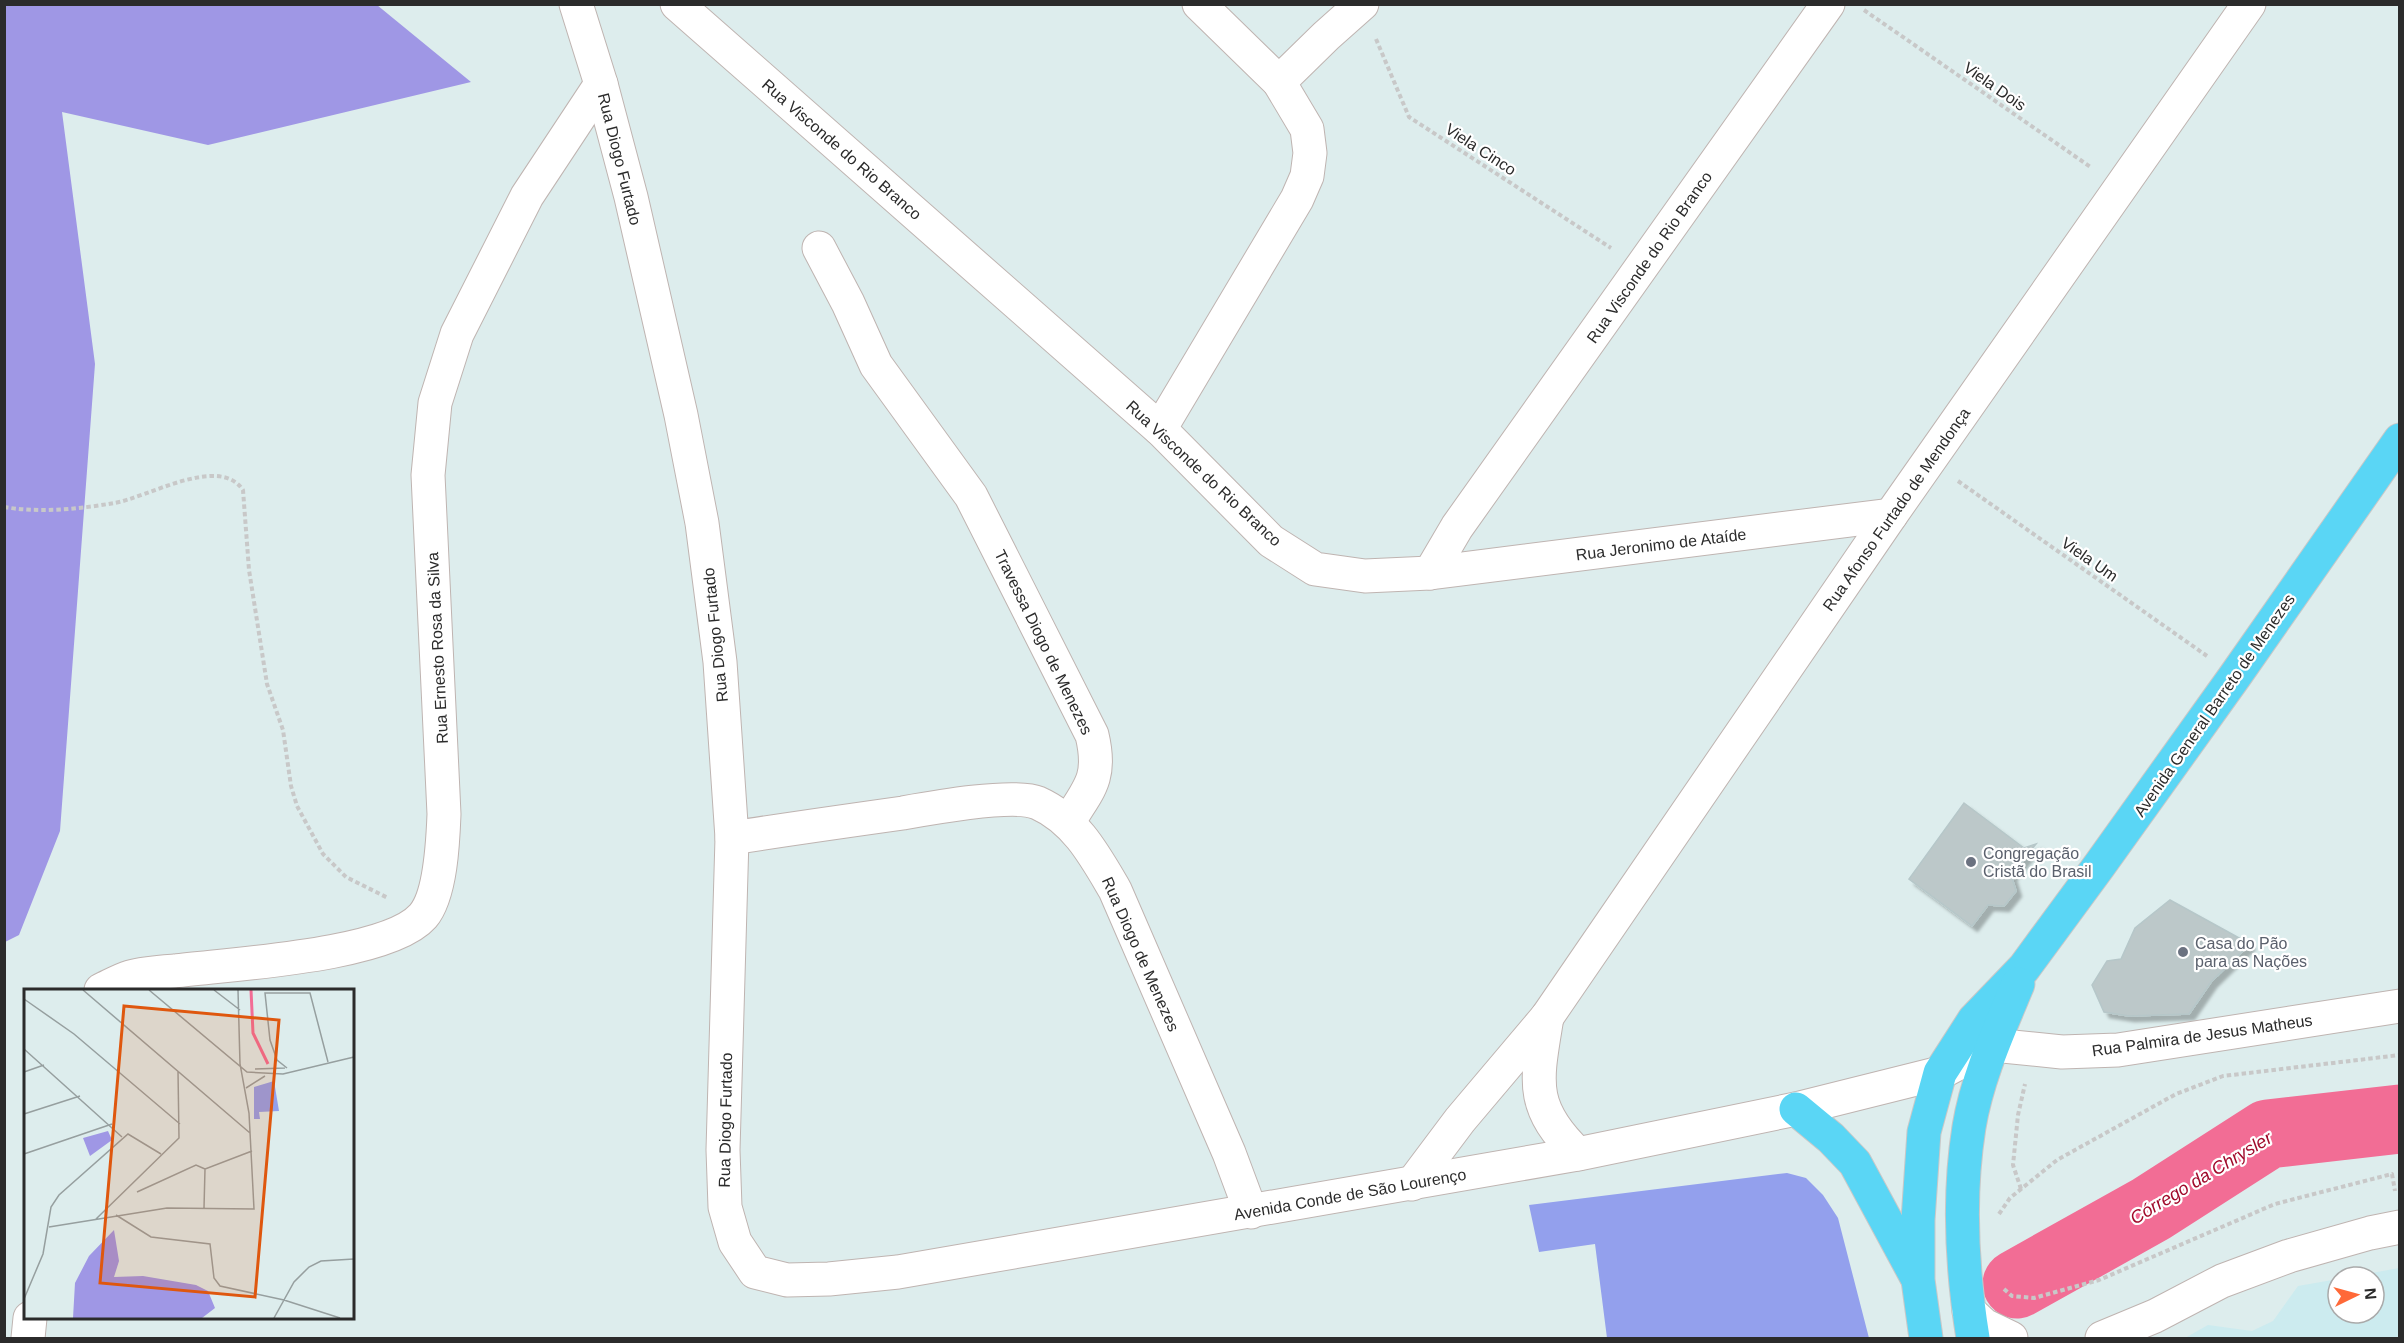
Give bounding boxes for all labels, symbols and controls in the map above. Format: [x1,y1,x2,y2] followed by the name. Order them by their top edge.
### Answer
[1960,59,2029,114] street label: Viela Dois
[759,76,925,223] street label: Rua Visconde do Rio Branco
[595,91,644,227] street label: Rua Diogo Furtado
[1442,120,1519,179] street label: Viela Cinco
[1584,168,1715,346] street label: Rua Visconde do Rio Branco
[1123,397,1285,550] street label: Rua Visconde do Rio Branco
[1820,405,1973,614] street label: Rua Afonso Furtado de Mendonça
[1575,526,1747,563] street label: Rua Jeronimo de Ataíde
[2058,534,2121,585] street label: Viela Um
[991,547,1096,737] street label: Travessa Diogo de Menezes
[424,552,451,744] street label: Rua Ernesto Rosa da Silva
[700,567,731,703] street label: Rua Diogo Furtado
[2131,591,2298,820] street label: Avenida General Barreto de Menezes
[1983,845,2091,880] place label: Congregação Cristã do Brasil
[1964,855,1978,869] marker: Congregação Cristã do Brasil
[1099,874,1182,1034] street label: Rua Diogo de Menezes
[2195,935,2307,970] place label: Casa do Pão para as Nações
[2176,945,2190,959] marker: Casa do Pão para as Nações
[24,989,354,1319] inset map
[2091,1012,2313,1059] street label: Rua Palmira de Jesus Matheus
[716,1052,735,1188] street label: Rua Diogo Furtado
[2126,1127,2276,1228] water label: Córrego da Chrysler
[1233,1166,1468,1223] street label: Avenida Conde de São Lourenço
[2326,1265,2386,1325] north arrow
[2361,1287,2379,1300] text: N

